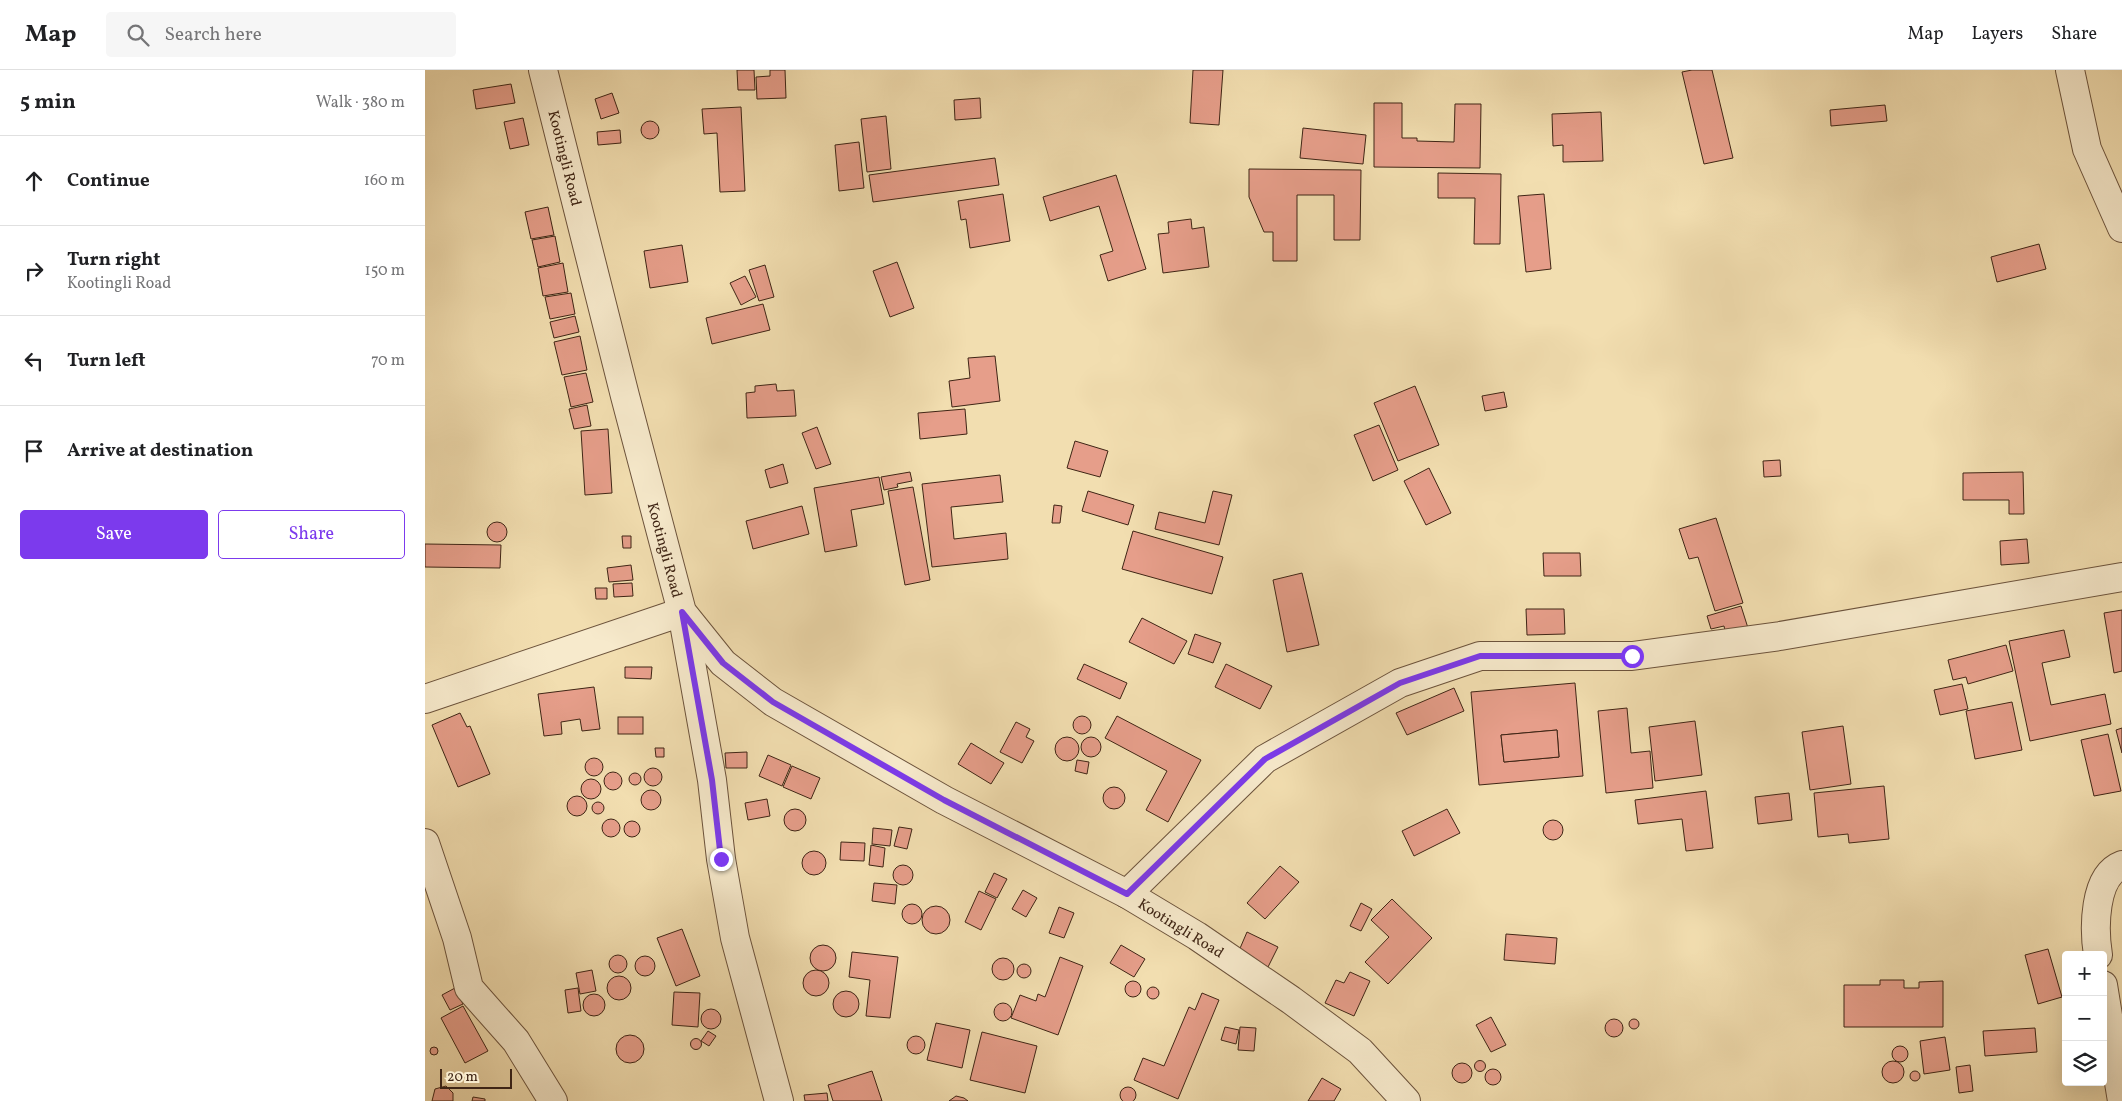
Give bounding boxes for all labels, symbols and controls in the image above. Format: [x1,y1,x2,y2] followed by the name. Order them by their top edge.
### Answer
[106,12,456,57] search box
[25,18,76,52] text: Map
[124,21,152,49] icon: search
[164,22,262,48] text: Search here
[1907,22,1943,47] text: Map
[1971,22,2023,47] text: Layers
[2051,22,2097,47] text: Share
[20,88,76,117] text: 5 min
[316,92,405,114] text: Walk · 380 m
[542,108,586,208] street label: Kootingli Road
[20,167,48,195] icon: ahead
[67,168,150,194] text: Continue
[364,170,405,192] text: 160 m
[67,247,160,273] text: Turn right
[20,257,48,285] icon: right
[364,260,405,282] text: 150 m
[67,273,171,295] text: Kootingli Road
[20,347,48,375] icon: left
[67,348,146,374] text: Turn left
[371,350,405,372] text: 70 m
[20,437,48,465] icon: arrive
[67,438,253,464] text: Arrive at destination
[641,500,686,600] street label: Kootingli Road
[20,510,208,559] button: Save
[218,510,405,559] button: Share
[1621,645,1644,668] route start
[710,848,733,871] route end
[1133,894,1227,964] street label: Kootingli Road
[2062,951,2107,1086] map controls
[2062,951,2107,996] button: +
[2062,996,2107,1041] button: −
[2062,1041,2107,1086] button: layers
[440,1066,513,1089] scale bar
[447,1068,478,1087] text: 20 m

